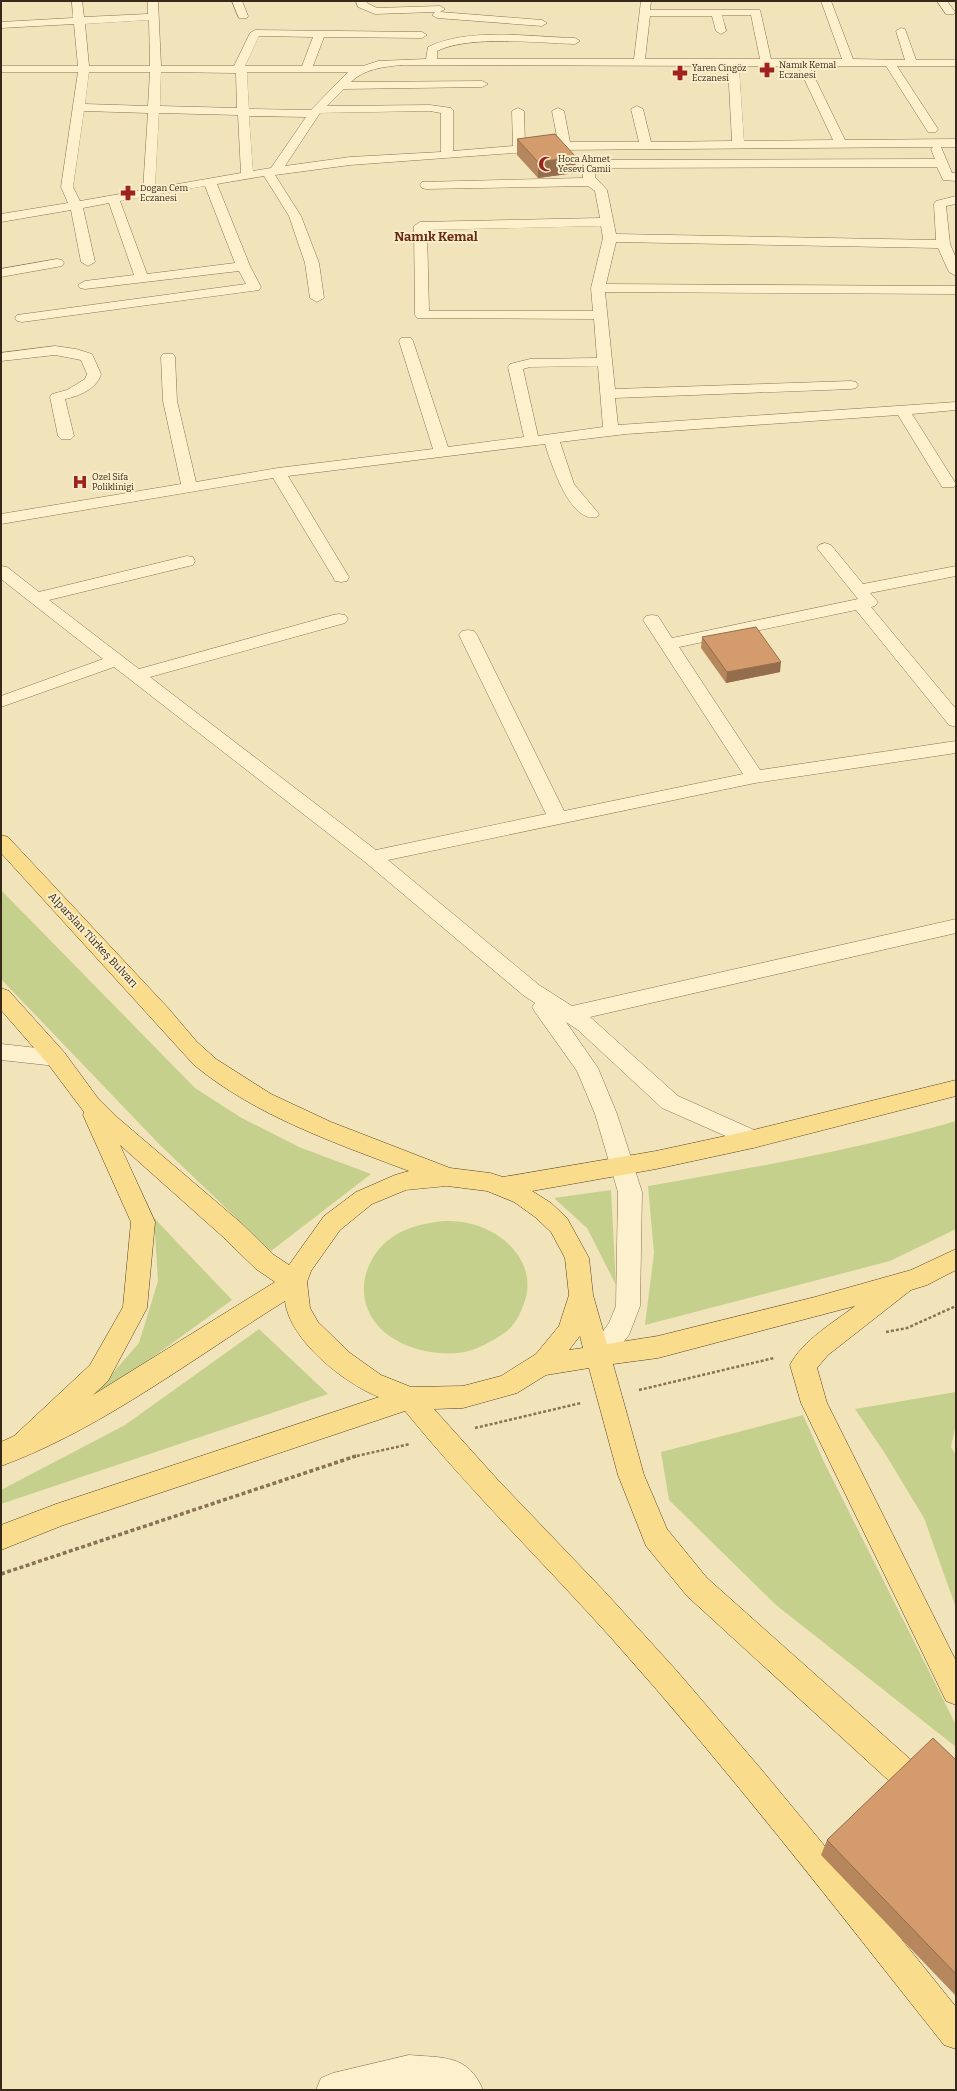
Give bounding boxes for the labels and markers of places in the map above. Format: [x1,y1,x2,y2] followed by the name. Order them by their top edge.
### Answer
[779,60,836,80] place label: Namık Kemal Eczanesi
[758,61,776,79] pharmacy icon: Namık Kemal Eczanesi
[692,63,746,83] place label: Yaren Cingöz Eczanesi
[671,64,689,82] pharmacy icon: Yaren Cingöz Eczanesi
[558,154,611,174] place label: Hoca Ahmet Yesevi Camii
[537,155,555,173] mosque icon: Hoca Ahmet Yesevi Camii
[140,183,188,203] place label: Dogan Cem Eczanesi
[119,184,137,202] pharmacy icon: Dogan Cem Eczanesi
[92,472,134,492] place label: Ozel Sifa Poliklinigi
[71,473,89,491] hospital icon: Ozel Sifa Poliklinigi

